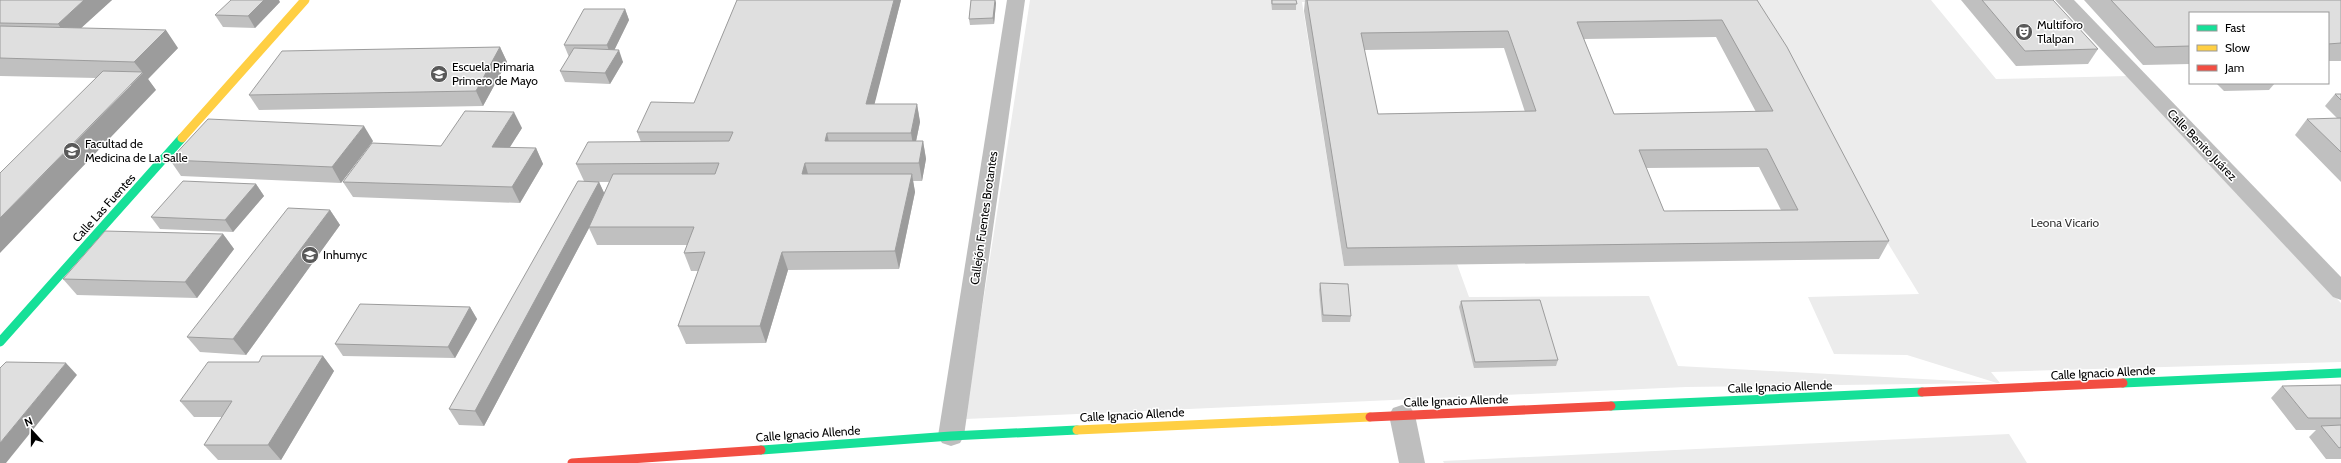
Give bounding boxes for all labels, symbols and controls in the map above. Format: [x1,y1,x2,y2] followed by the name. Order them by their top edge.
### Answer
[2189,12,2329,84] legend
[2037,17,2083,46] place label: Multiforo Tlalpan
[2225,20,2245,35] text: Fast
[2014,22,2034,42] theatre icon: Multiforo Tlalpan
[2225,40,2250,55] text: Slow
[452,59,538,88] place label: Escuela Primaria Primero de Mayo
[2224,60,2244,75] text: Jam
[429,64,449,84] school or university icon: Escuela Primaria Primero de Mayo
[2164,106,2241,184] street label: Calle Benito Juárez
[85,136,188,165] place label: Facultad de Medicina de La Salle
[62,141,82,161] school or university icon: Facultad de Medicina de La Salle
[967,150,1000,286] street label: Callejón Fuentes Brotantes
[69,170,138,245] street label: Calle Las Fuentes
[2031,215,2100,230] park label: Leona Vicario
[300,245,320,265] school or university icon: Inhumyc
[323,247,368,262] place label: Inhumyc
[2050,362,2156,383] street label: Calle Ignacio Allende
[1727,377,1833,396] street label: Calle Ignacio Allende
[1403,391,1509,410] street label: Calle Ignacio Allende
[1079,404,1185,425] street label: Calle Ignacio Allende
[12,411,52,451] north arrow
[22,414,35,430] text: N
[755,422,861,445] street label: Calle Ignacio Allende

